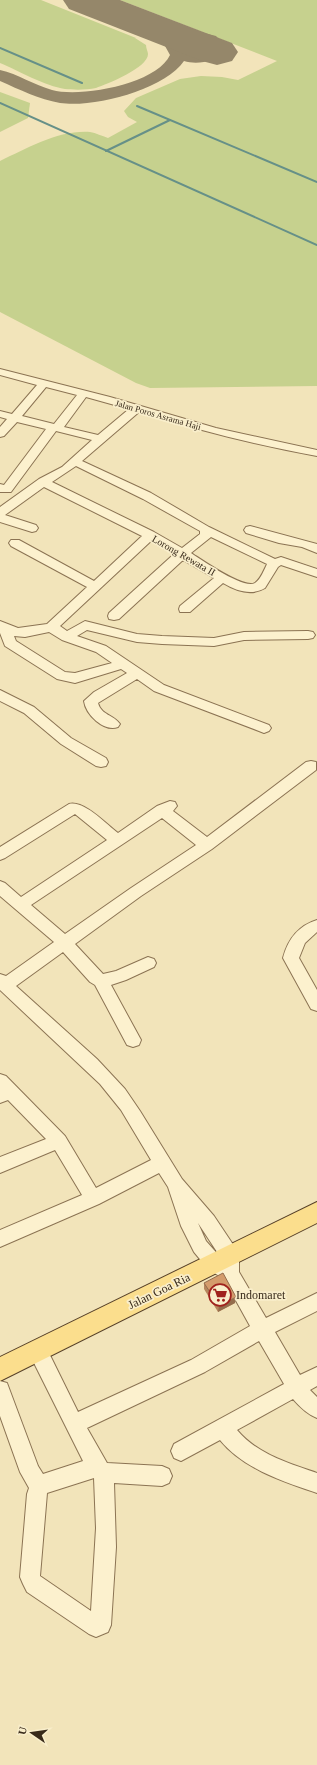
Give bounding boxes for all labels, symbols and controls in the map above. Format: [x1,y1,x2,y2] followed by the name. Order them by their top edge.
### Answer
[114,398,203,432] street label: Jalan Poros Asrama Haji
[150,533,217,578] street label: Lorong Rewata II
[126,1270,193,1312] street label: Jalan Goa Ria
[207,1282,233,1308] supermarket icon: Indomaret
[236,1288,286,1302] place label: Indomaret
[12,1713,52,1753] north arrow
[16,1725,29,1736] text: U

